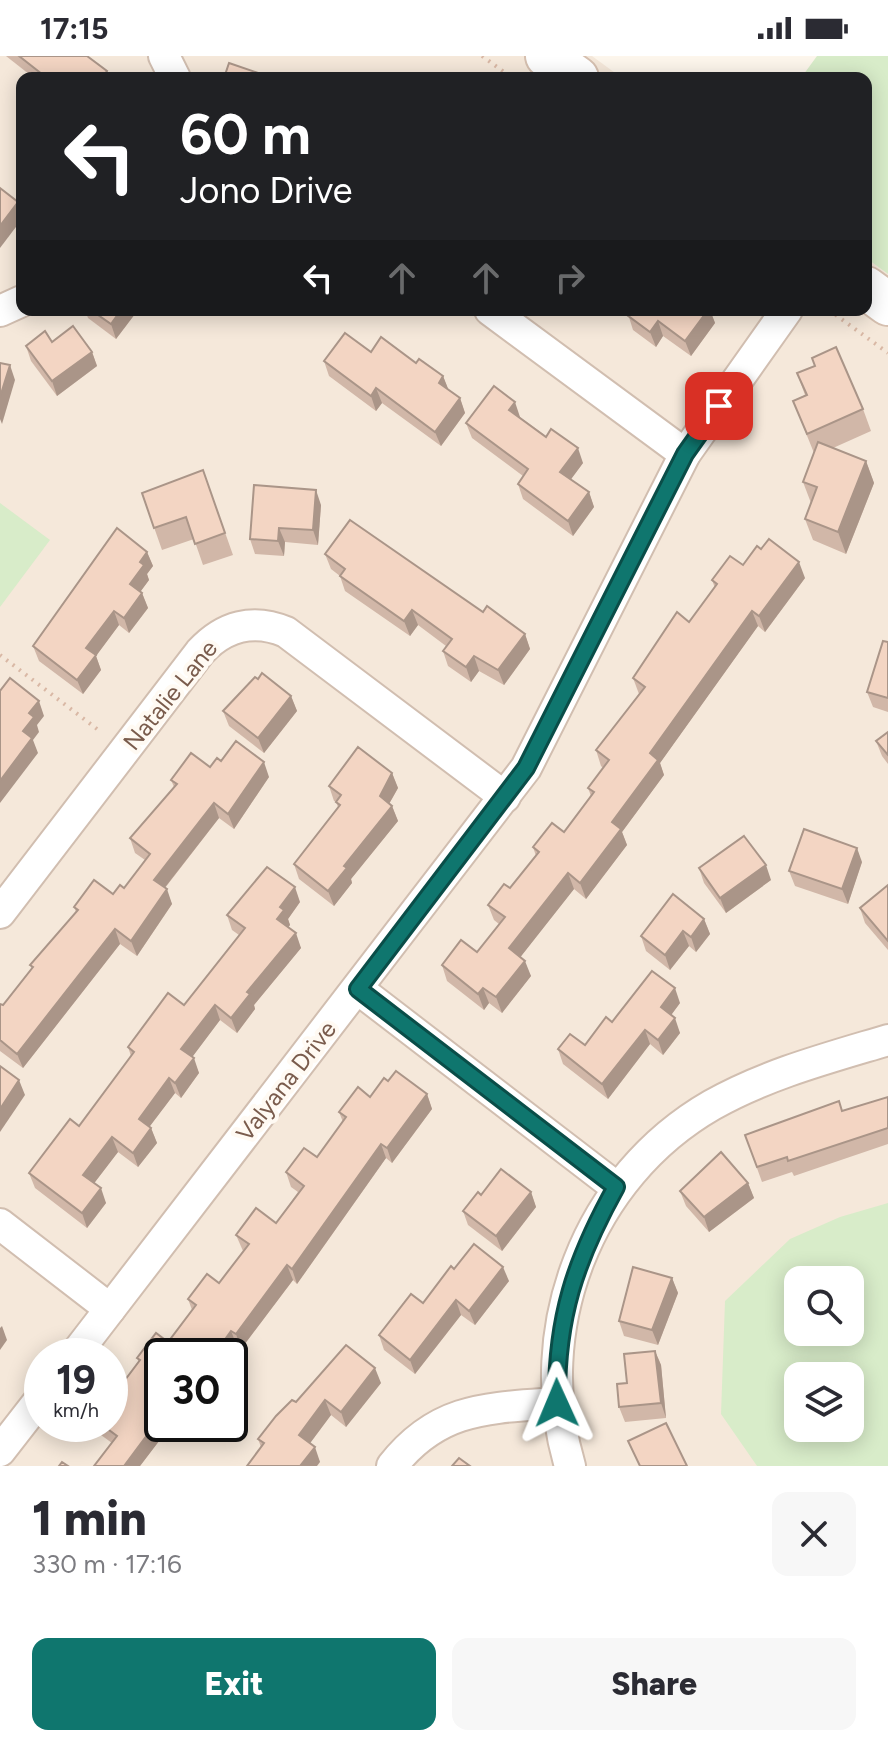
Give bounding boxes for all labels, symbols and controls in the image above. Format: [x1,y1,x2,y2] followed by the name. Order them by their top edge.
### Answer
[40,10,108,47] text: 17:15
[180,101,311,168] text: 60 m
[48,104,152,208] icon: left
[180,169,353,212] text: Jono Drive
[296,256,340,300] icon: left
[380,256,424,300] icon: ahead
[464,256,508,300] icon: ahead
[548,256,592,300] icon: right
[685,372,753,440] pin
[697,384,741,428] icon: arrive
[117,634,223,756] street label: Natalie Lane
[230,1015,342,1147] street label: Valyana Drive
[784,1266,864,1442] map controls
[784,1266,864,1346] button: search
[144,1338,248,1442] speed limit sign: 30
[56,1356,96,1404] text: 19
[515,1361,599,1445] position arrow
[784,1362,864,1442] button: layers
[53,1398,99,1422] text: km/h
[32,1489,147,1547] text: 1 min
[772,1492,856,1576] button: close
[32,1548,182,1580] text: 330 m · 17:16
[32,1638,436,1730] button: Exit
[452,1638,856,1730] button: Share

